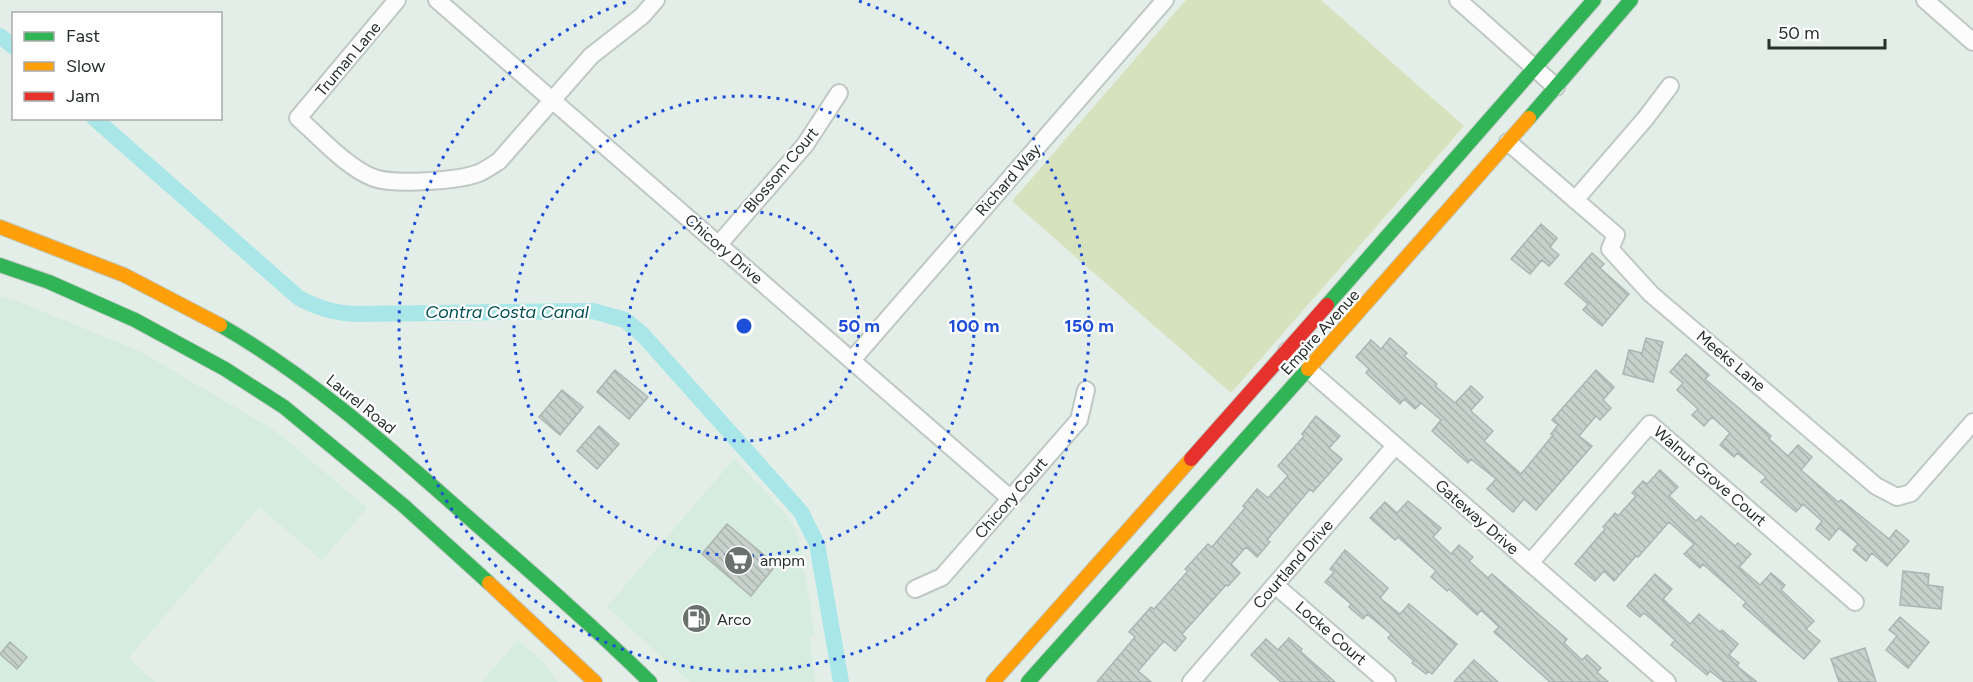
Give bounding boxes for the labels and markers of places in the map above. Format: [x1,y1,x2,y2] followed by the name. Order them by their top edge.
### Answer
[734,316,754,336] centre of rings
[723,544,755,576] supermarket icon: ampm
[760,551,805,570] place label: ampm
[680,603,712,635] fuel station icon: Arco
[717,610,751,629] place label: Arco

